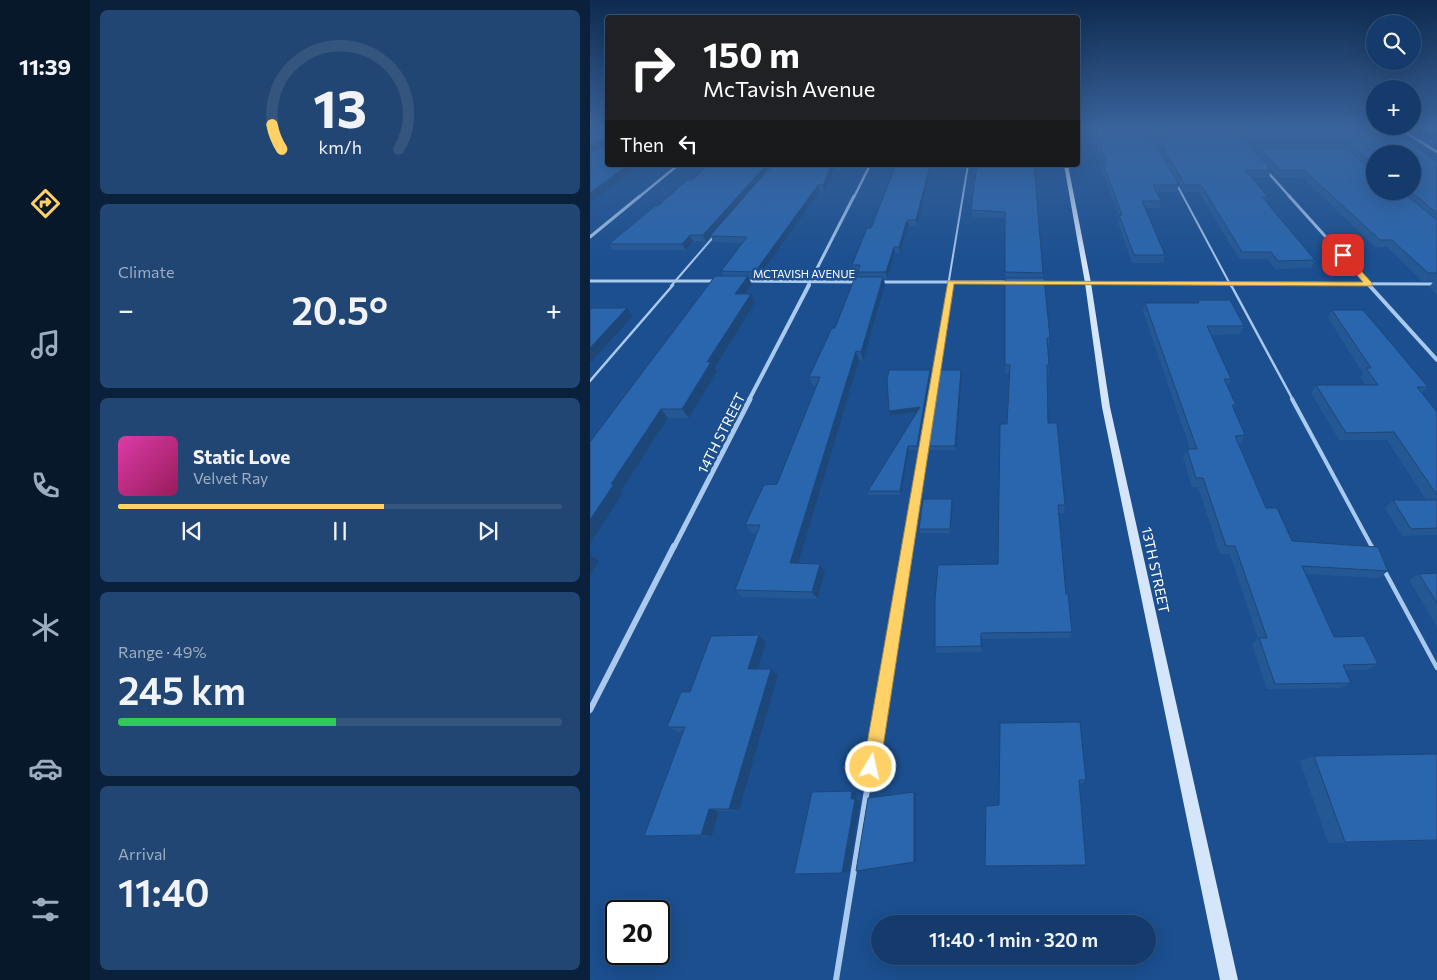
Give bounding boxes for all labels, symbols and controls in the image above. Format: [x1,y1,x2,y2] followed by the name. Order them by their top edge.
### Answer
[1366,15,1421,200] map controls
[1366,15,1421,70] button: search
[703,32,800,75] text: 150 m
[620,35,685,100] icon: right
[19,53,71,80] text: 11:39
[313,75,367,139] text: 13
[703,75,875,102] text: McTavish Avenue
[1366,80,1421,135] button: +
[674,130,702,158] icon: left
[620,133,664,156] text: Then
[318,136,362,158] text: km/h
[1366,145,1421,200] button: −
[28,186,63,221] icon: directions
[1322,234,1364,276] pin
[1329,241,1357,269] icon: arrive
[118,262,174,281] text: Climate
[753,267,855,280] street label: MCTAVISH AVENUE
[292,286,388,333] text: 20.5°
[118,292,134,326] text: −
[546,292,562,326] text: +
[28,327,63,362] icon: music
[693,390,749,476] street label: 14TH STREET
[193,445,290,468] text: Static Love
[28,468,63,503] icon: phone
[193,468,268,487] text: Velvet Ray
[178,517,206,545] icon: previous
[326,517,354,545] icon: pause
[474,517,502,545] icon: next
[1139,525,1173,615] street label: 13TH STREET
[28,610,63,645] icon: climate
[118,642,206,661] text: Range · 49%
[118,666,246,713] text: 245 km
[844,740,896,792] position arrow
[28,751,63,786] icon: car
[118,844,166,863] text: Arrival
[118,868,210,915] text: 11:40
[28,892,63,927] icon: filters
[605,900,670,965] speed limit sign: 20
[929,928,1098,951] text: 11:40 · 1 min · 320 m

